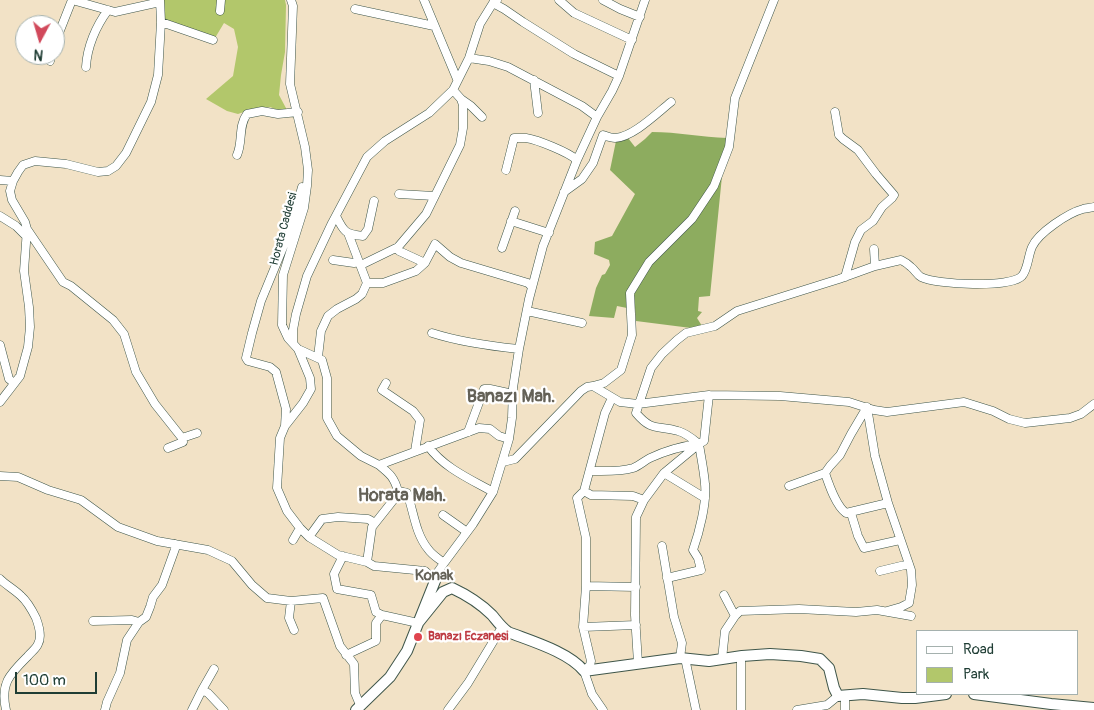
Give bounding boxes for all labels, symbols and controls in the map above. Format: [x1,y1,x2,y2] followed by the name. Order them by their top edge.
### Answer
[15,15,65,65] north arrow
[33,45,44,63] text: N
[267,191,301,267] street label: Horata Caddesi
[467,386,555,408] district label: Banazı Mah.
[358,485,446,507] district label: Horata Mah.
[415,567,453,585] district label: Konak
[428,630,508,644] place label: Banazı Eczanesi
[916,630,1079,695] legend
[412,631,424,643] marker: Banazı Eczanesi
[963,640,994,659] text: Road
[18,662,100,694] scale bar
[963,665,989,684] text: Park
[23,671,66,690] text: 100 m

